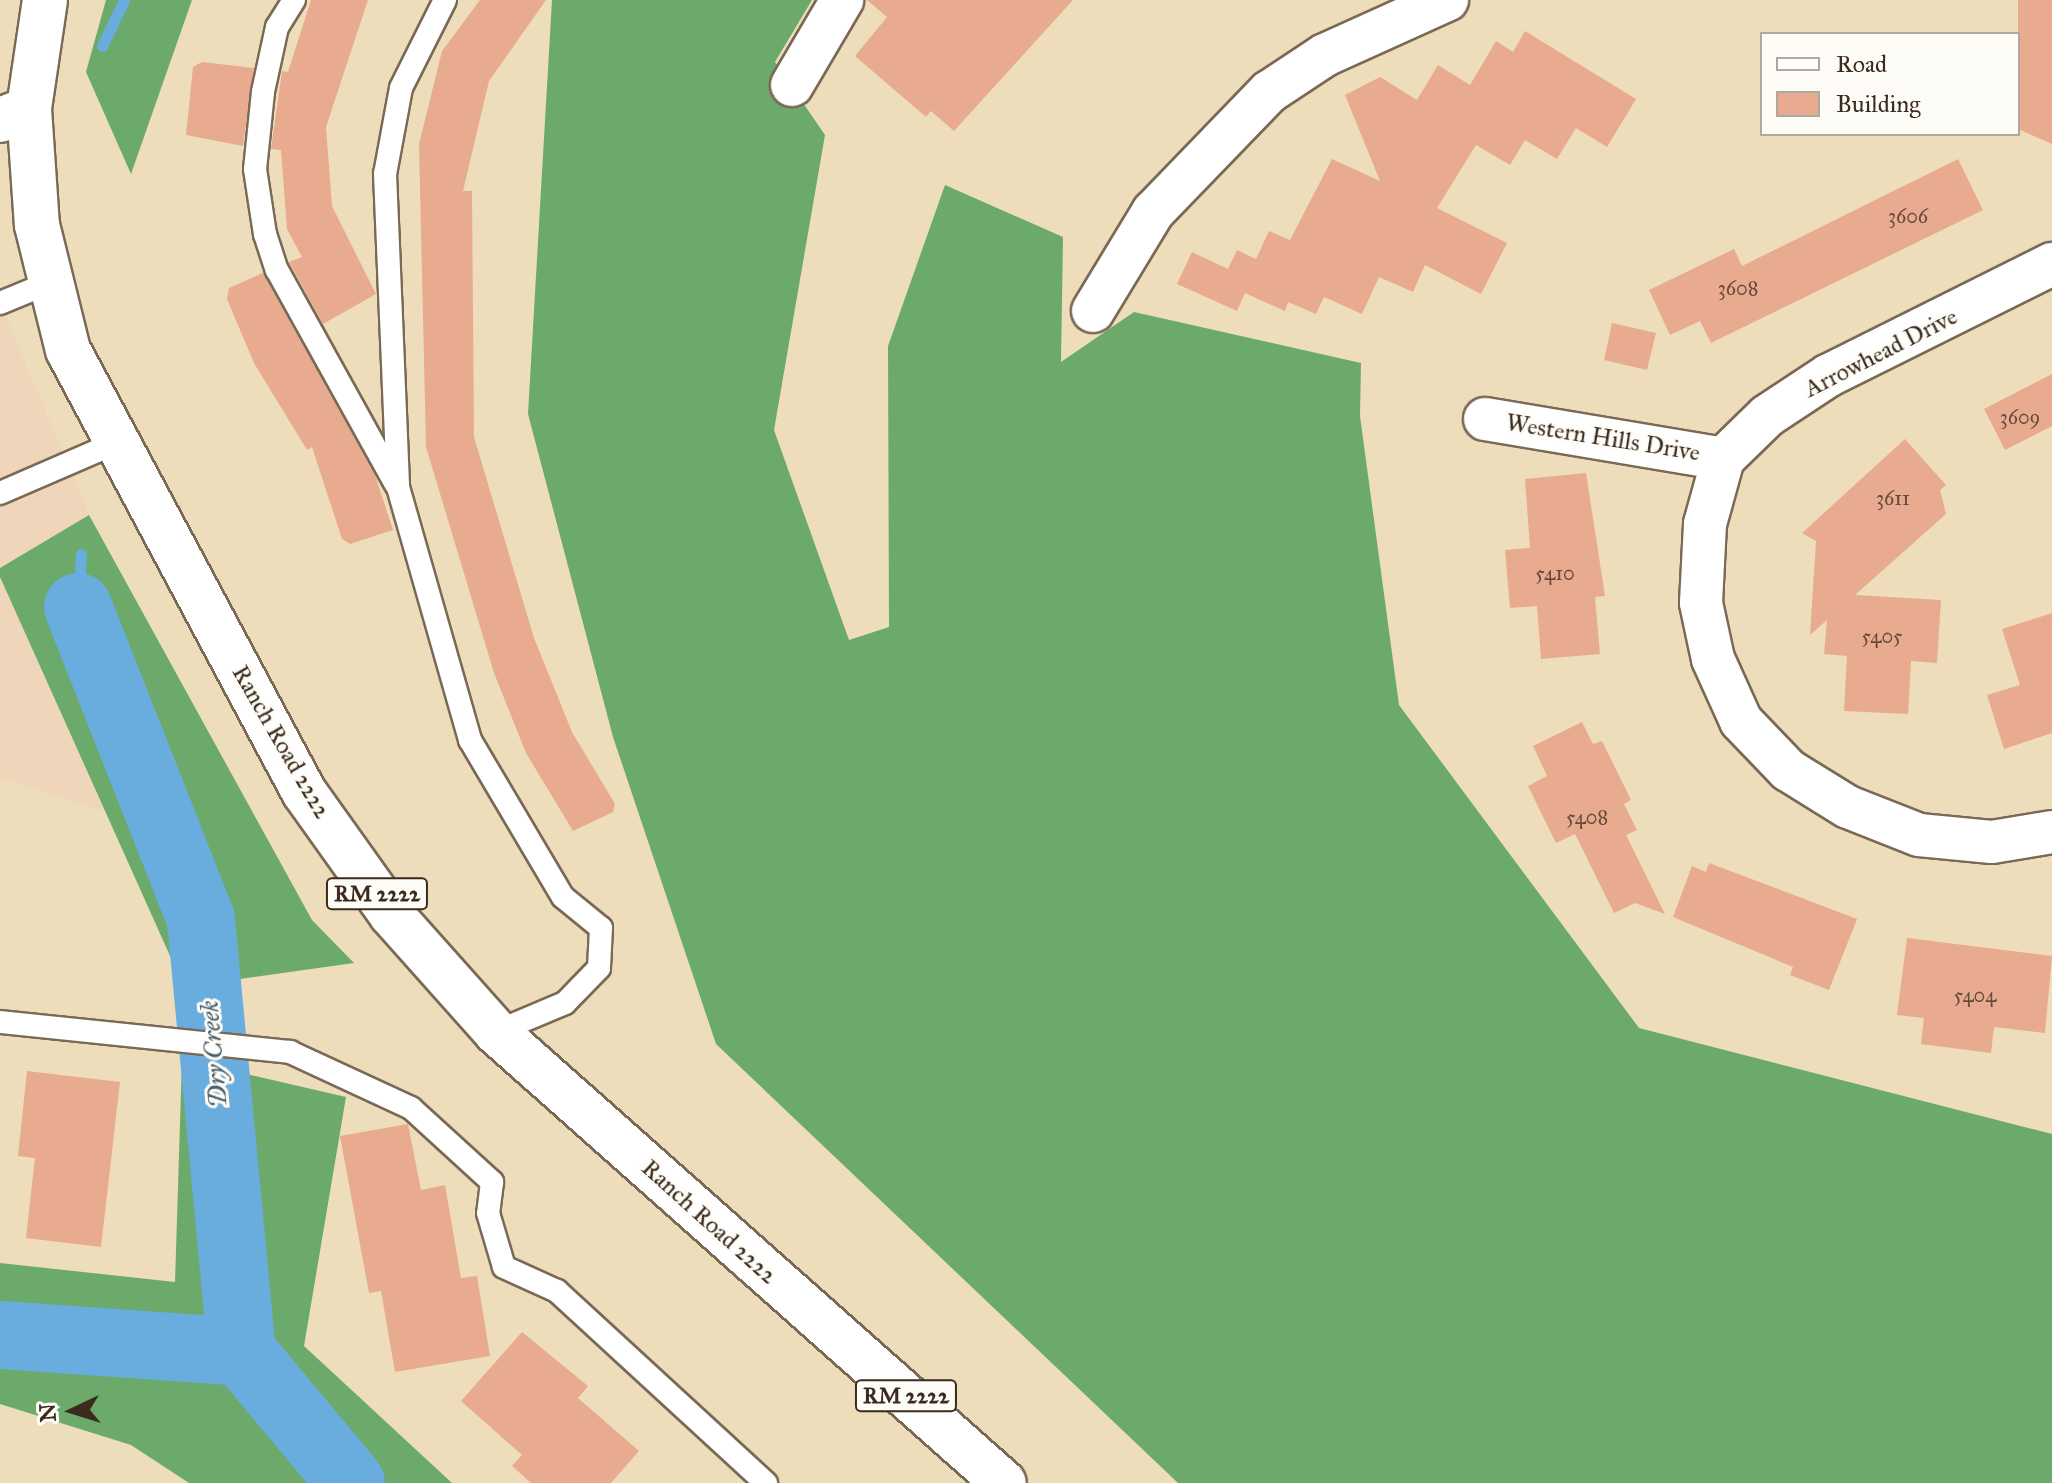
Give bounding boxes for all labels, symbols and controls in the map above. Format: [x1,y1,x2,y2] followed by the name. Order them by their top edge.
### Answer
[1760,32,2020,136] legend
[1836,49,1887,79] text: Road
[1836,89,1921,119] text: Building
[1888,204,1928,228] house number: 3606
[1718,276,1758,300] house number: 3608
[1800,302,1962,404] street label: Arrowhead Drive
[2000,405,2040,429] house number: 3609
[1504,408,1702,468] street label: Western Hills Drive
[1876,486,1910,510] house number: 3611
[1535,561,1575,585] house number: 5410
[1862,624,1902,648] house number: 5405
[226,660,336,824] street label: Ranch Road 2222
[1566,805,1608,829] house number: 5408
[325,876,429,912] road number: RM 2222
[1954,983,1996,1007] house number: 5404
[194,999,234,1109] water label: Dry Creek
[635,1154,783,1290] street label: Ranch Road 2222
[32,1371,112,1451] north arrow
[854,1378,958,1414] road number: RM 2222
[33,1402,62,1423] text: N

